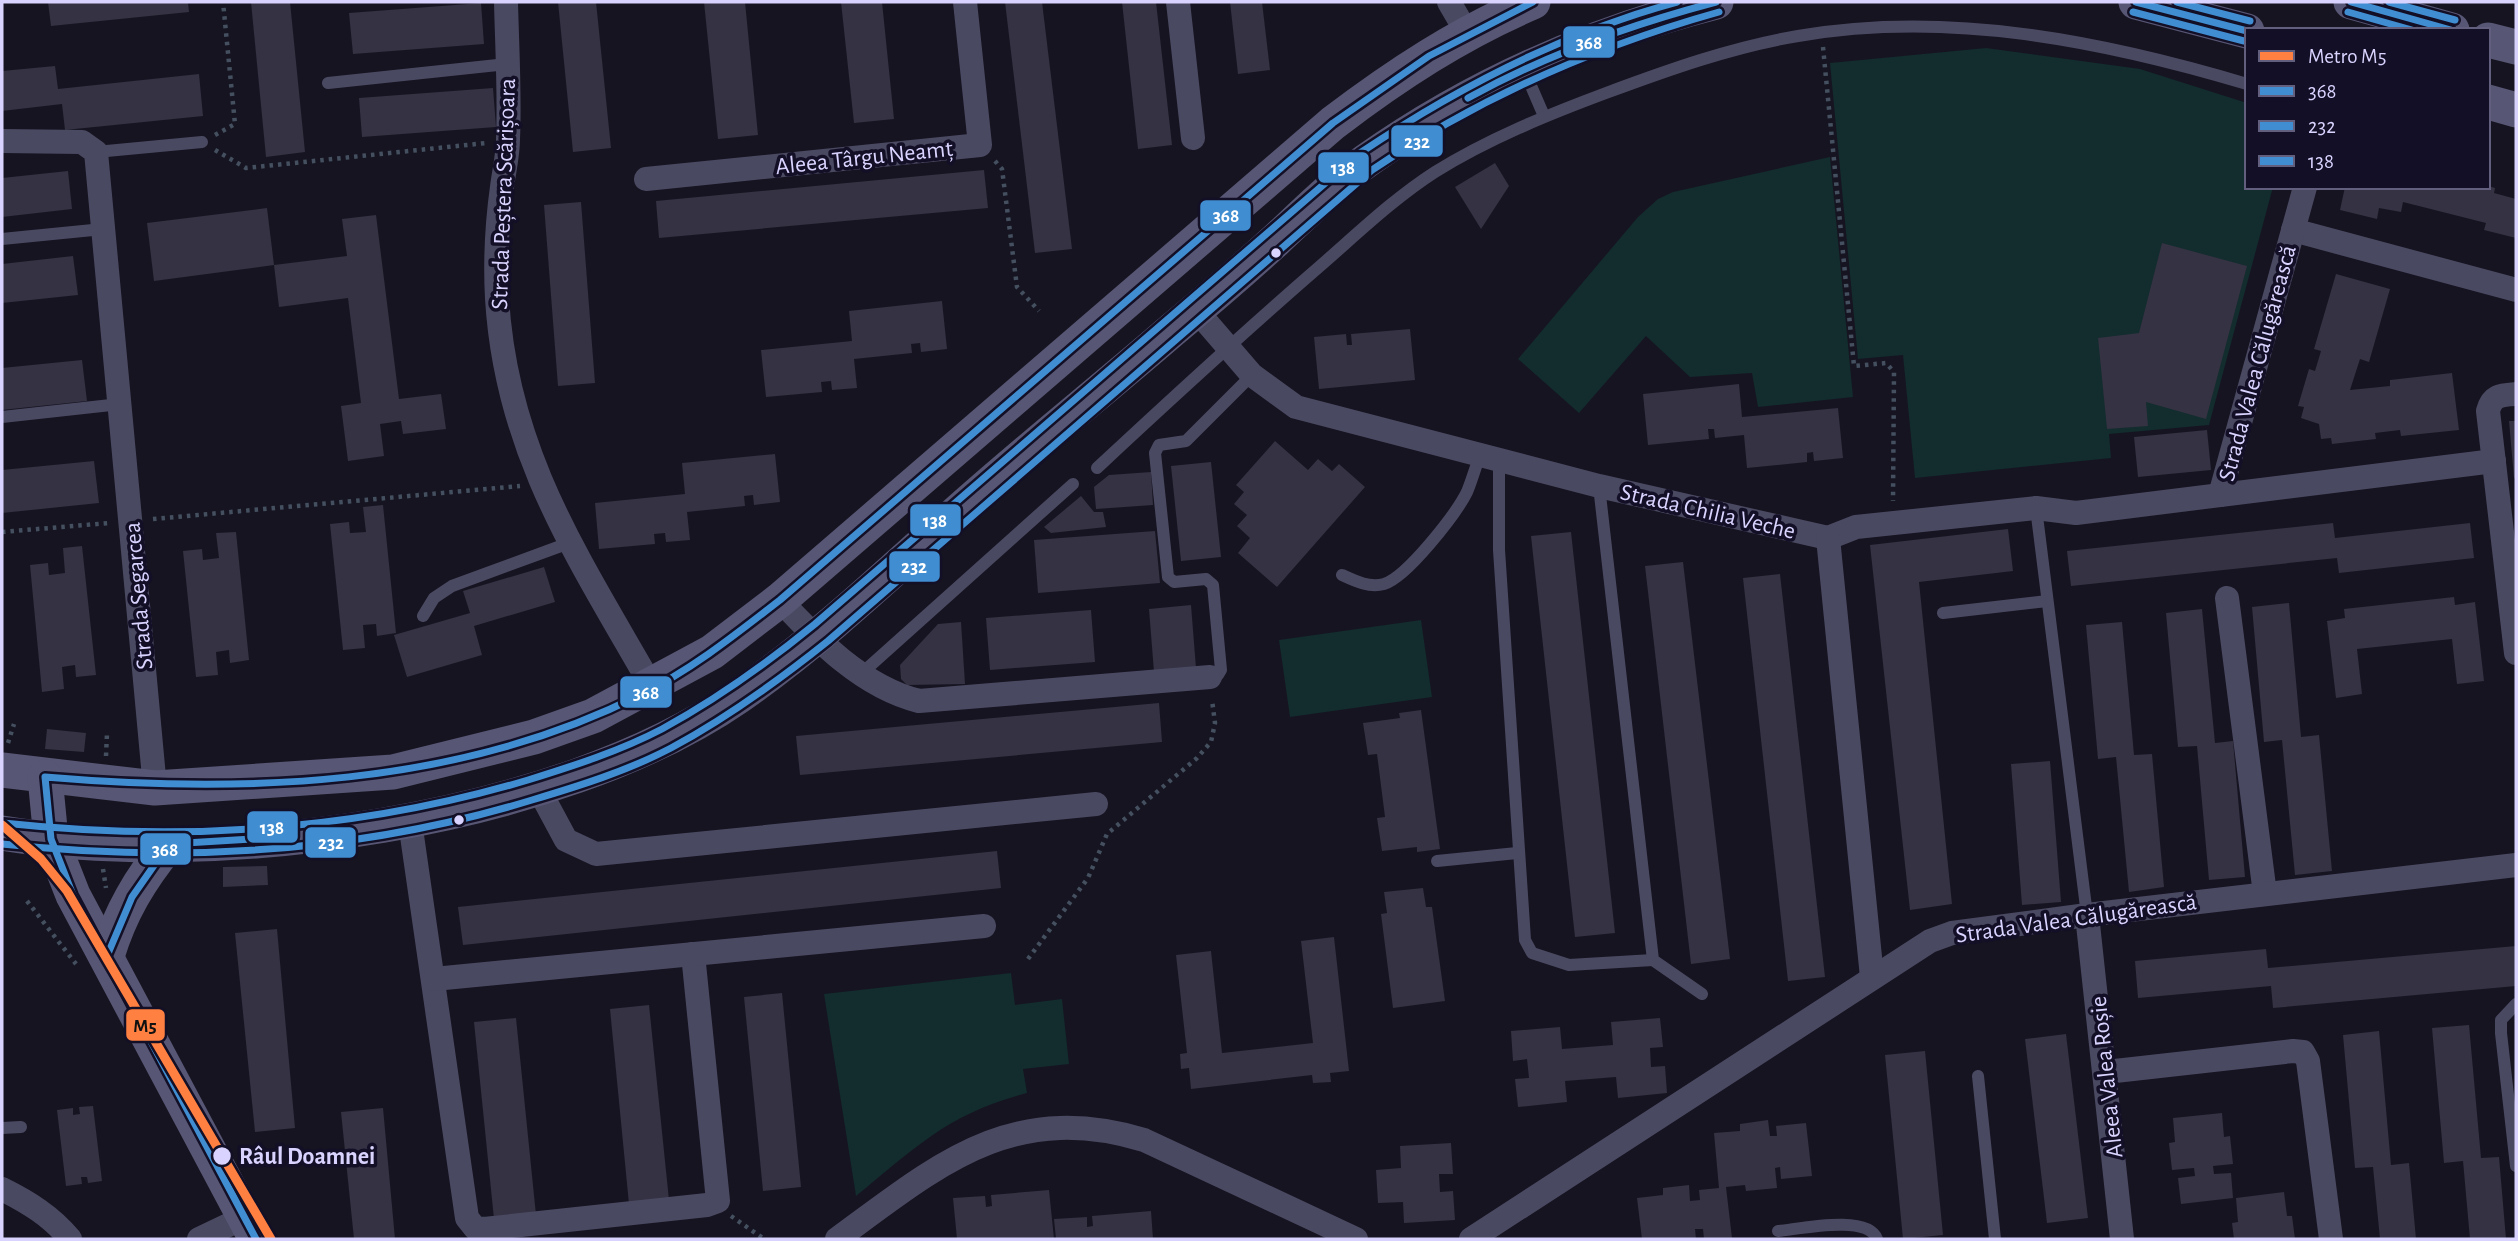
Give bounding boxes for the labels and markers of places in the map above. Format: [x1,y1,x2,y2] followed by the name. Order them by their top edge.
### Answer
[1269,246,1283,260] unlabelled marker
[452,813,466,827] unlabelled marker
[211,1145,233,1167] marker: Râul Doamnei
[239,1145,375,1169] place label: Râul Doamnei

